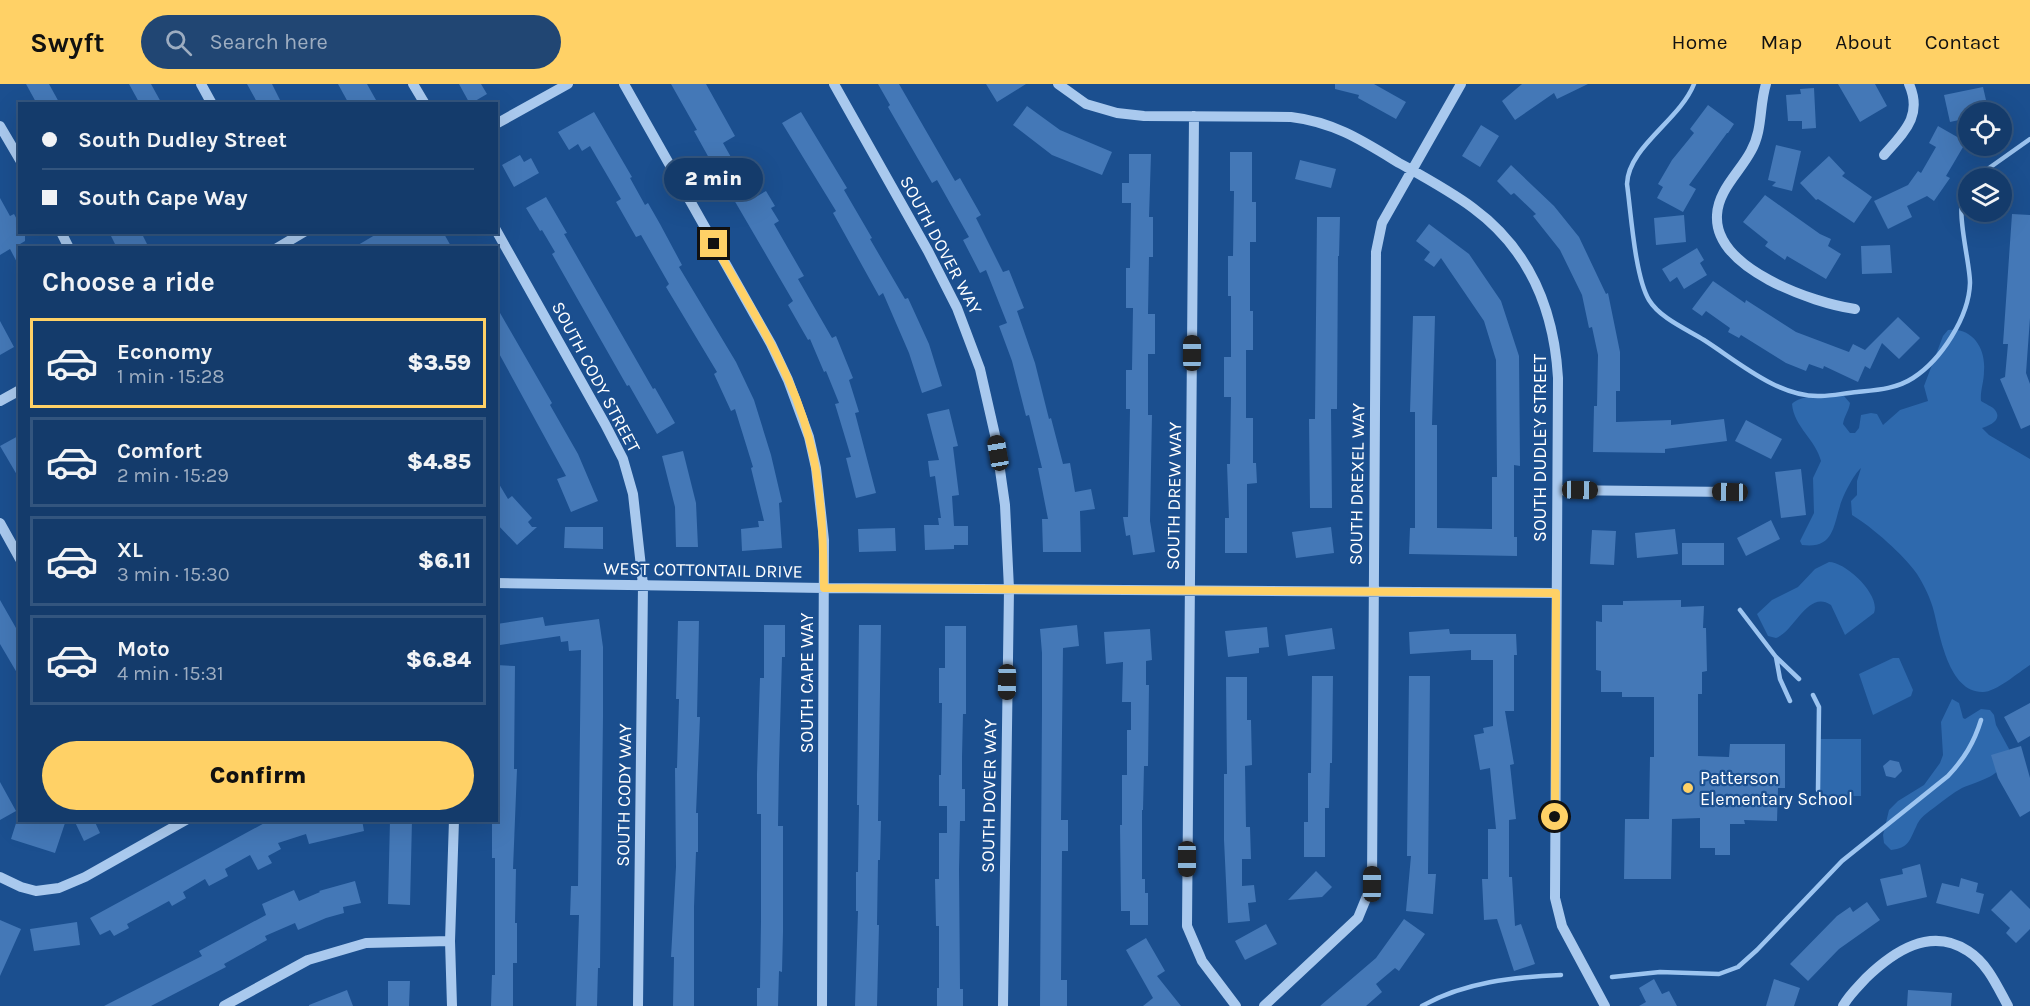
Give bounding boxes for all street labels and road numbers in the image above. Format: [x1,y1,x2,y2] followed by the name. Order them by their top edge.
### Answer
[895,172,987,318] street label: SOUTH DOVER WAY
[547,298,645,456] street label: SOUTH CODY STREET
[1529,354,1551,542] street label: SOUTH DUDLEY STREET
[1345,403,1369,565] street label: SOUTH DREXEL WAY
[1162,422,1186,570] street label: SOUTH DREW WAY
[603,557,803,583] street label: WEST COTTONTAIL DRIVE
[796,613,818,753] street label: SOUTH CAPE WAY
[977,719,1001,873] street label: SOUTH DOVER WAY
[612,723,636,867] street label: SOUTH CODY WAY

